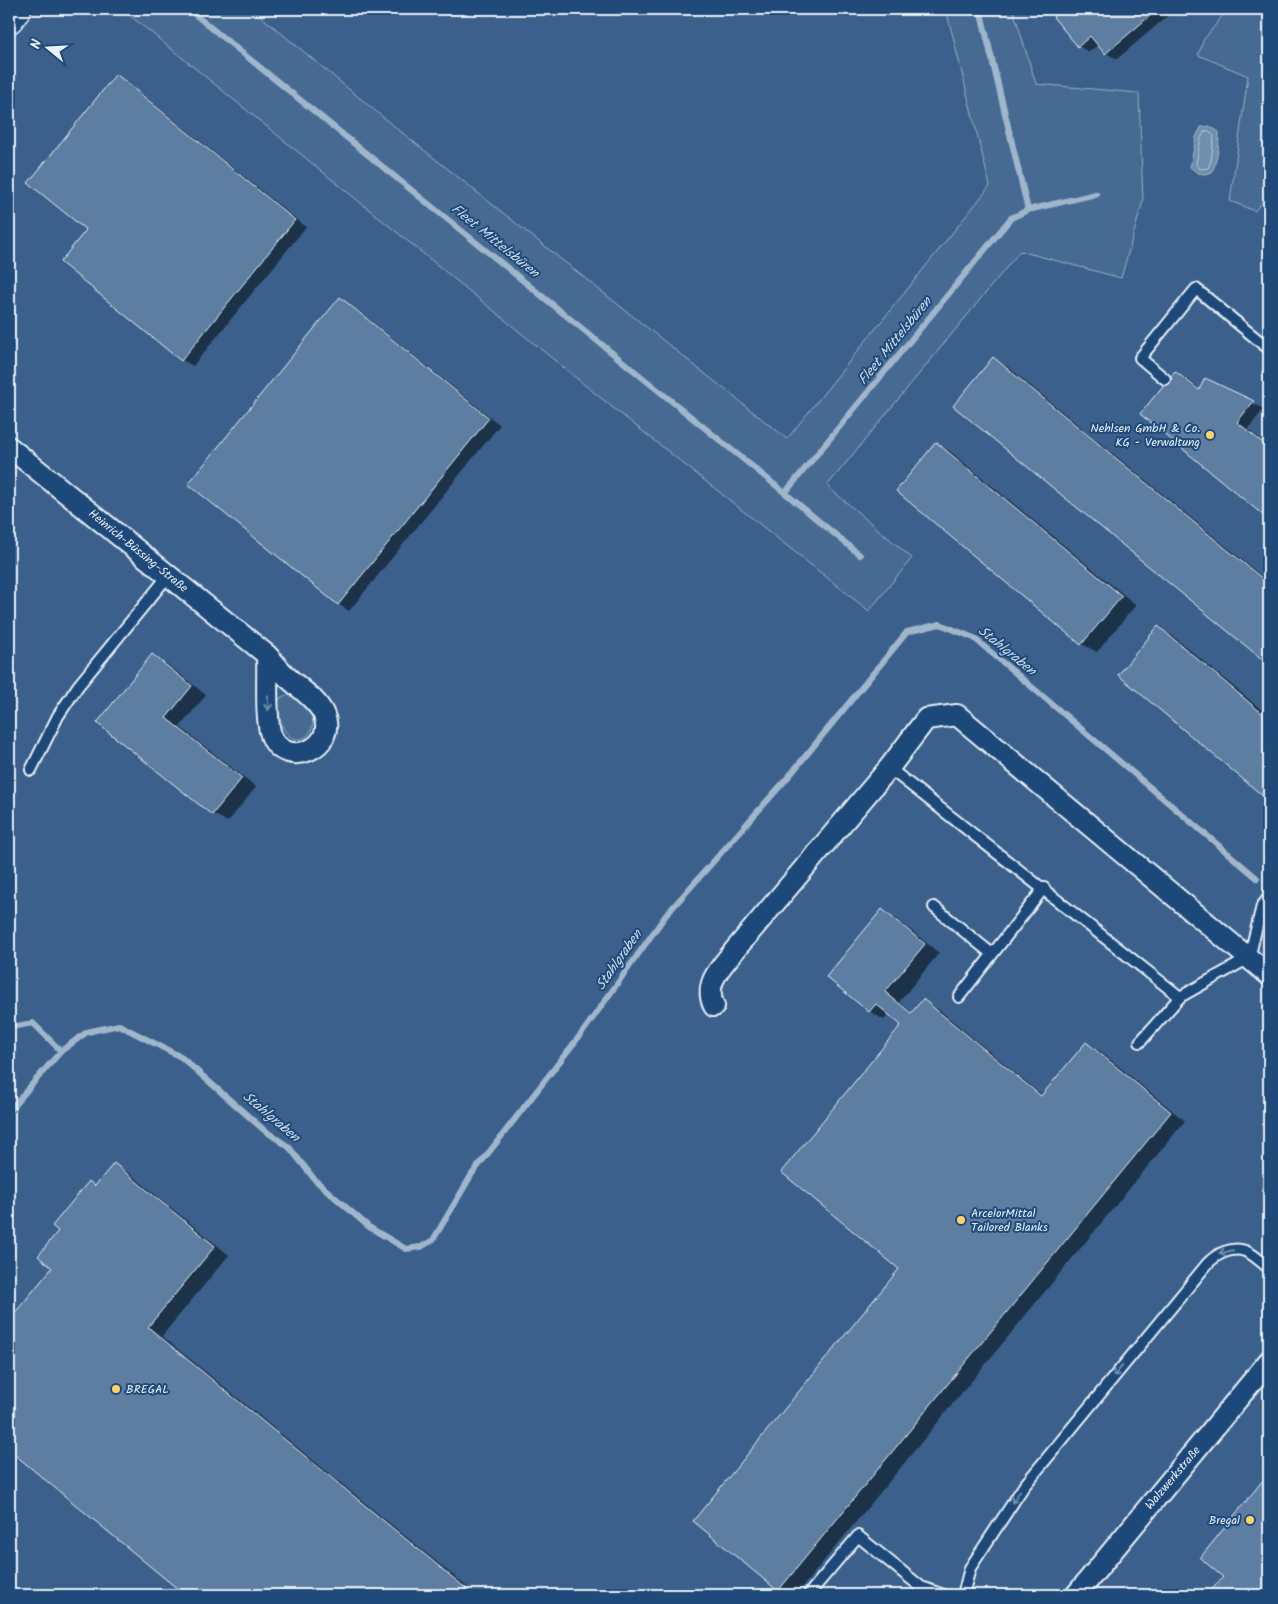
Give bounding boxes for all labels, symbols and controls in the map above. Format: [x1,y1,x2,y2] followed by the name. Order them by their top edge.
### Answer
[22,22,72,72] north arrow
[25,37,48,52] text: N
[446,199,545,284] water label: Fleet Mittelsbüren
[853,291,938,390] water label: Fleet Mittelsbüren
[1091,419,1200,452] place label: Nehlsen GmbH & Co. KG - Verwaltung
[1204,429,1216,441] marker: Nehlsen GmbH & Co. KG - Verwaltung
[84,505,193,598] street label: Heinrich-Büssing-Straße
[973,621,1042,682] water label: Stahlgraben
[263,695,273,711] one-way arrow
[590,924,649,995] water label: Stahlgraben
[237,1086,306,1149] water label: Stahlgraben
[971,1204,1048,1237] place label: ArcelorMittal Tailored Blanks
[955,1214,967,1226] marker: ArcelorMittal Tailored Blanks
[1219,1248,1235,1257] one-way arrow
[1113,1364,1124,1377] one-way arrow
[126,1380,169,1399] place label: BREGAL
[110,1383,122,1395] marker: BREGAL
[1141,1442,1206,1514] street label: Walzwerkstraße
[1011,1490,1021,1504] one-way arrow
[1209,1511,1240,1530] place label: Bregal
[1244,1514,1256,1526] marker: Bregal

